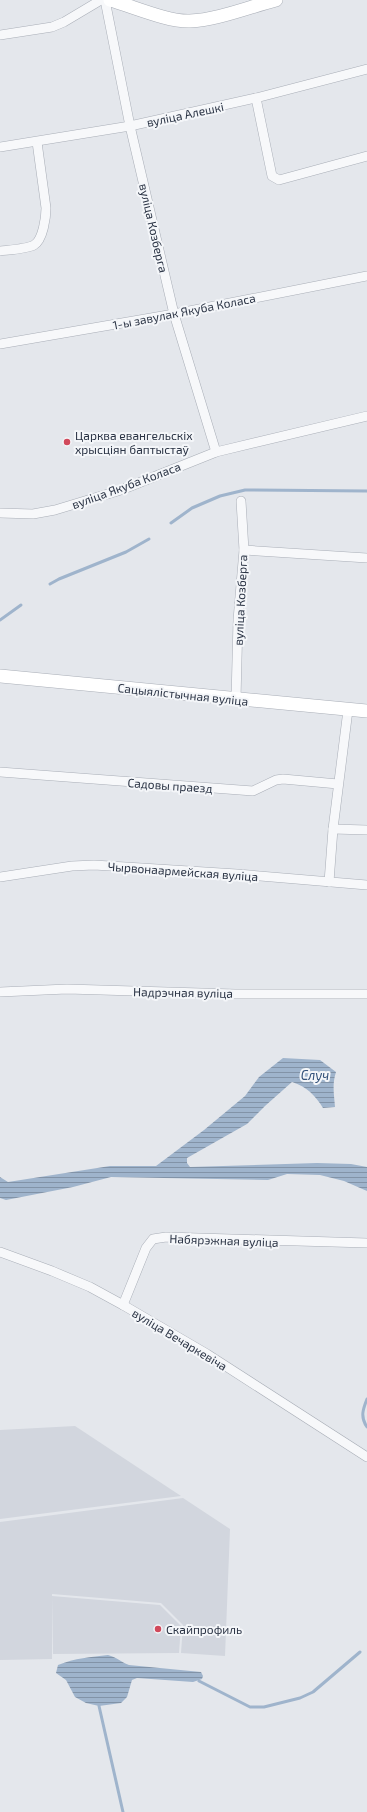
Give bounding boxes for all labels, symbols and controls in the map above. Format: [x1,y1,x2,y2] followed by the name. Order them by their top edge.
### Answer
[145,99,225,130] street label: вуліца Алешкі
[136,182,171,274] street label: вуліца Козберга
[111,290,257,333] street label: 1-ы завулак Якуба Коласа
[75,428,193,457] place label: Царква евангельскіх хрысціян баптыстаў
[62,437,72,447] marker: Царква евангельскіх хрысціян баптыстаў
[70,459,183,512] street label: вуліца Якуба Коласа
[231,554,250,646] street label: вуліца Козберга
[117,680,249,709] street label: Сацыялістычная вуліца
[127,775,213,795] street label: Садовы праезд
[107,859,259,884] street label: Чырвонаармейская вуліца
[133,984,233,1001] street label: Надрэчная вуліца
[301,1067,329,1083] water label: Случ
[169,1231,279,1250] street label: Набярэжная вуліца
[130,1305,230,1374] street label: вуліца Вечаркевіча
[166,1622,242,1636] place label: Скайпрофиль
[153,1624,163,1634] marker: Скайпрофиль

